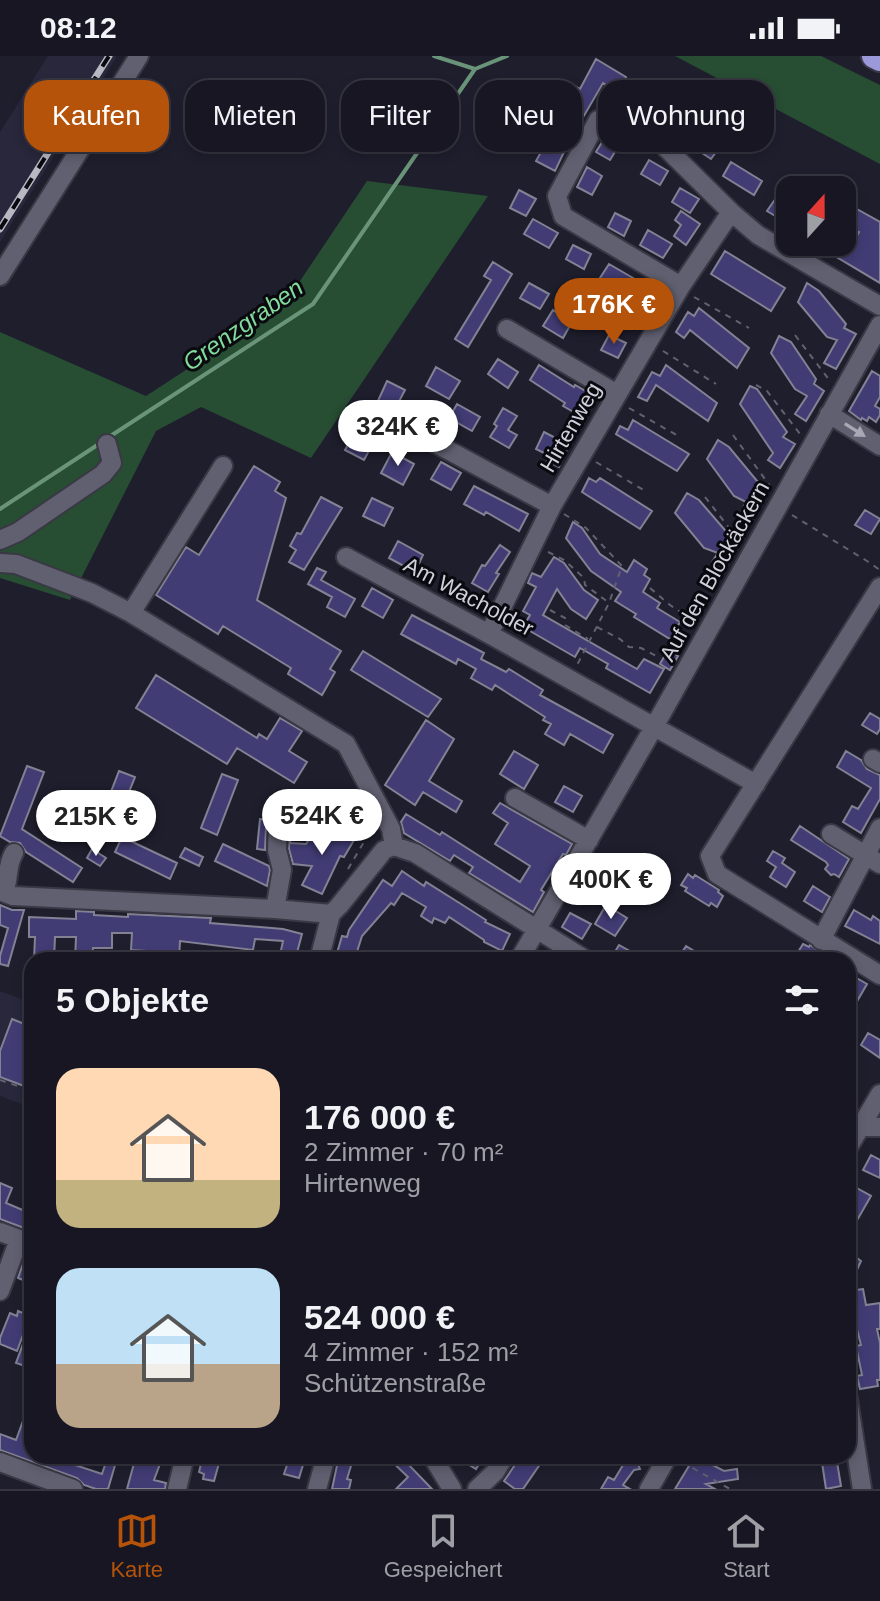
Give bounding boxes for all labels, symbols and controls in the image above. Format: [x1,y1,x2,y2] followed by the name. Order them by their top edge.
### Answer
[40,11,117,44] text: 08:12
[24,80,169,152] chip: Kaufen
[185,80,325,152] chip: Mieten
[341,80,459,152] chip: Filter
[475,80,582,152] chip: Neu
[598,80,774,152] chip: Wohnung
[776,176,856,256] north arrow
[776,176,856,256] map controls
[178,273,308,376] water label: Grenzgraben
[549,278,679,346] pin: 176K €
[572,289,656,319] text: 176K €
[535,378,606,476] street label: Hirtenweg
[333,400,463,468] pin: 324K €
[356,411,440,441] text: 324K €
[844,423,866,437] one-way arrow
[655,477,774,666] street label: Auf den Blockäckern
[400,552,538,641] street label: Am Wacholder
[257,789,387,857] pin: 524K €
[31,790,161,858] pin: 215K €
[280,800,364,830] text: 524K €
[54,801,138,831] text: 215K €
[546,853,676,921] pin: 400K €
[569,864,653,894] text: 400K €
[780,978,824,1022] icon: filters
[56,981,209,1019] text: 5 Objekte
[304,1098,455,1136] text: 176 000 €
[120,1100,216,1196] icon: home
[304,1137,503,1167] text: 2 Zimmer · 70 m²
[304,1168,421,1198] text: Hirtenweg
[304,1298,455,1336] text: 524 000 €
[120,1300,216,1396] icon: home
[304,1337,518,1367] text: 4 Zimmer · 152 m²
[304,1368,486,1398] text: Schützenstraße
[110,1509,163,1583] tab: Karte
[384,1509,502,1583] tab: Gespeichert
[723,1509,770,1583] tab: Start

